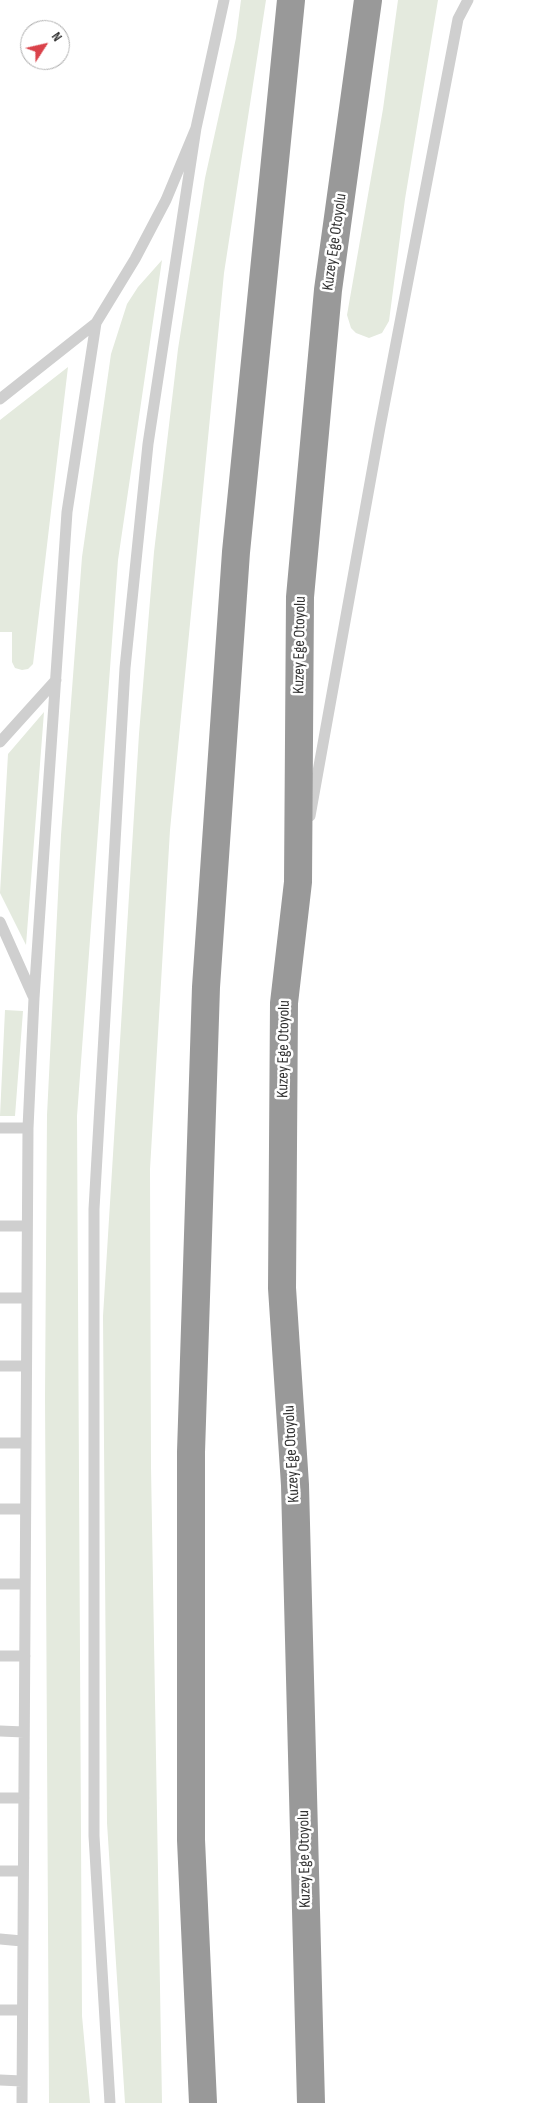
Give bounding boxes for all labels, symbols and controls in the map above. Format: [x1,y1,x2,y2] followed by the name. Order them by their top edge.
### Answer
[20,20,70,70] north arrow
[48,29,66,45] text: N
[319,192,351,292] street label: Kuzey Ege Otoyolu
[290,596,310,694] street label: Kuzey Ege Otoyolu
[274,1000,294,1098] street label: Kuzey Ege Otoyolu
[280,1405,304,1503] street label: Kuzey Ege Otoyolu
[295,1810,315,1908] street label: Kuzey Ege Otoyolu

